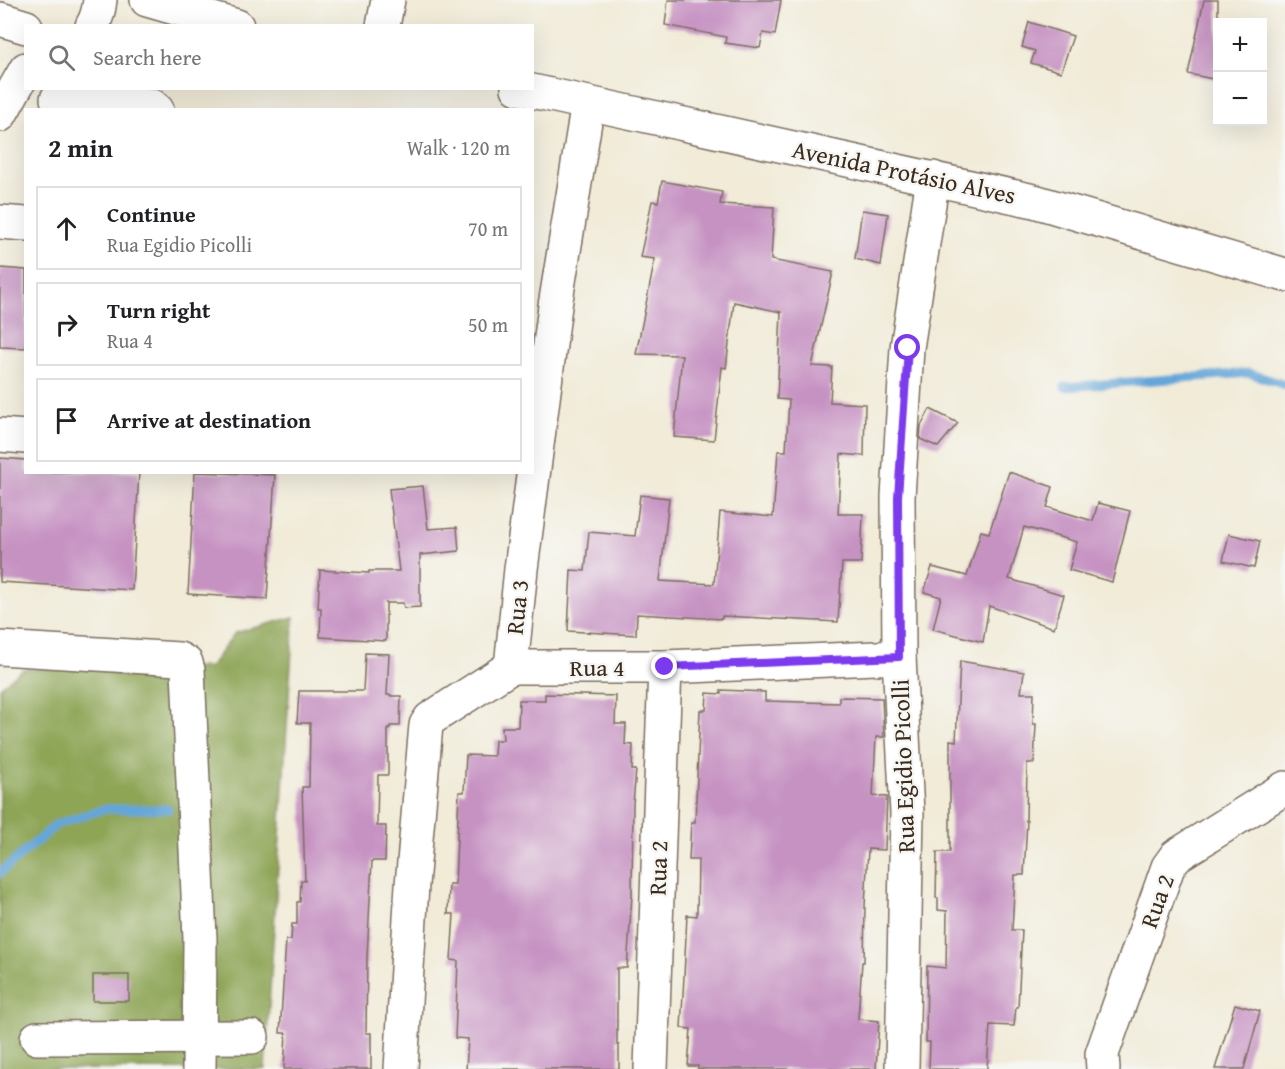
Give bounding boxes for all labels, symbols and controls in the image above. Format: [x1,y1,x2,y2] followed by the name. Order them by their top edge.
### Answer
[1213,18,1267,126] map controls
[1213,18,1267,72] button: +
[24,24,534,90] search box
[45,41,78,74] icon: search
[93,41,202,73] text: Search here
[1213,72,1267,126] button: −
[48,128,113,167] text: 2 min
[789,131,1019,213] street label: Avenida Protásio Alves
[407,133,510,162] text: Walk · 120 m
[107,198,196,230] text: Continue
[50,212,83,245] icon: ahead
[468,214,508,243] text: 70 m
[107,230,252,259] text: Rua Egidio Picolli
[107,294,210,326] text: Turn right
[50,308,83,341] icon: right
[468,310,508,339] text: 50 m
[107,326,153,355] text: Rua 4
[894,334,920,360] route start
[50,404,83,437] icon: arrive
[107,404,311,436] text: Arrive at destination
[497,578,537,636] street label: Rua 3
[570,650,624,685] street label: Rua 4
[651,653,677,679] route end
[882,678,924,854] street label: Rua Egidio Picolli
[640,840,676,896] street label: Rua 2
[1131,869,1183,933] street label: Rua 2

